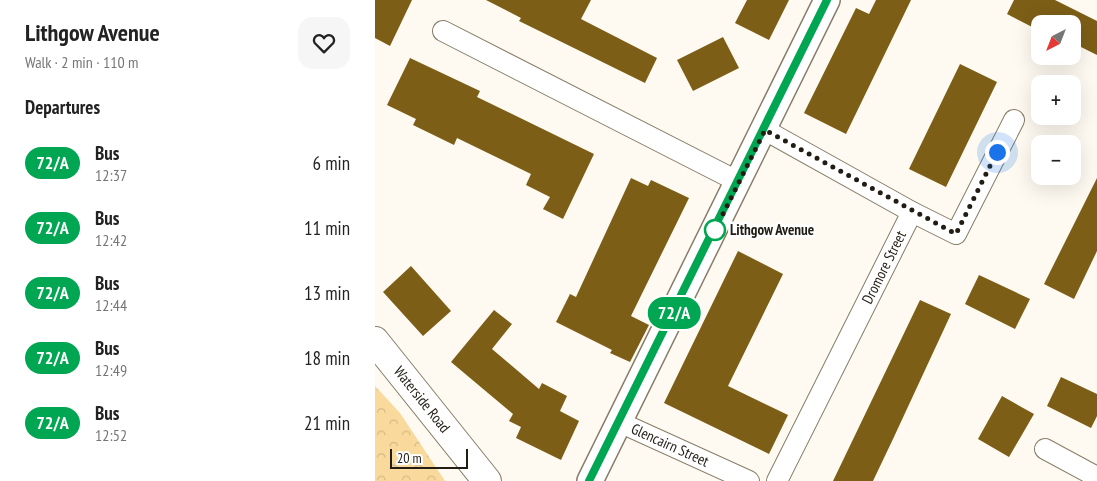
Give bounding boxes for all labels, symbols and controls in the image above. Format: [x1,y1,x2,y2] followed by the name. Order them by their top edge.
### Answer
[1031,15,1081,65] north arrow
[1031,15,1081,185] map controls
[25,17,160,48] text: Lithgow Avenue
[298,17,350,69] button: heart
[25,52,138,72] text: Walk · 2 min · 110 m
[1031,75,1081,125] button: +
[25,95,100,119] text: Departures
[1031,135,1081,185] button: −
[985,140,1010,165] your location
[95,141,119,165] text: Bus
[36,151,69,174] text: 72/A
[313,151,350,175] text: 6 min
[95,165,127,185] text: 12:37
[95,206,119,230] text: Bus
[36,216,69,239] text: 72/A
[304,216,350,240] text: 11 min
[704,219,726,241] marker: Lithgow Avenue
[730,220,814,239] place label: Lithgow Avenue
[857,227,910,307] street label: Dromore Street
[95,230,127,250] text: 12:42
[95,271,119,295] text: Bus
[36,281,69,304] text: 72/A
[304,281,350,305] text: 13 min
[95,295,127,315] text: 12:44
[639,297,709,329] line badge: 72/A
[658,301,690,324] text: 72/A
[95,336,119,360] text: Bus
[36,346,69,369] text: 72/A
[304,346,350,370] text: 18 min
[95,360,127,380] text: 12:49
[390,362,455,436] street label: Waterside Road
[95,401,119,425] text: Bus
[36,411,69,434] text: 72/A
[304,411,350,435] text: 21 min
[628,419,712,471] street label: Glencairn Street
[95,425,127,445] text: 12:52
[390,446,467,469] scale bar
[397,449,422,467] text: 20 m

